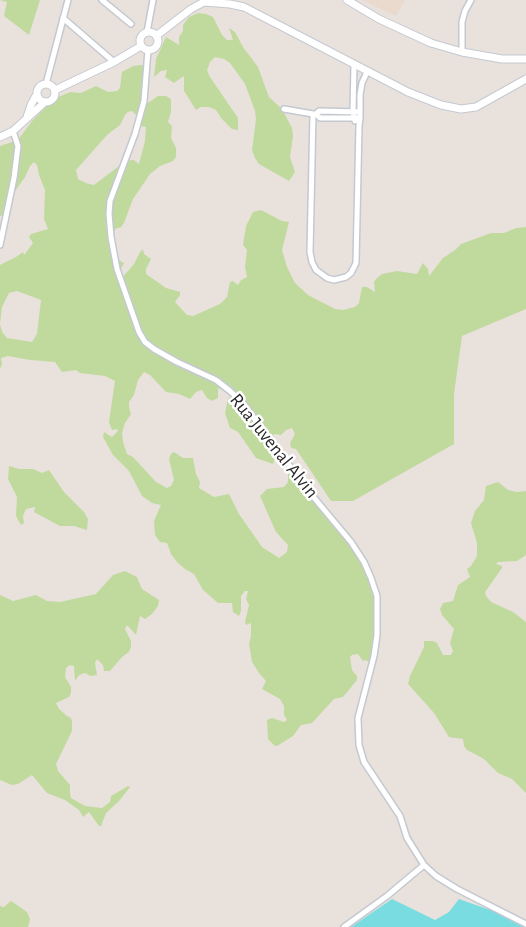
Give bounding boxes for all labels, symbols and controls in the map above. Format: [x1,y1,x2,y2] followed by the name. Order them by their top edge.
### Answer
[225,389,323,503] street label: Rua Juvenal Alvin

